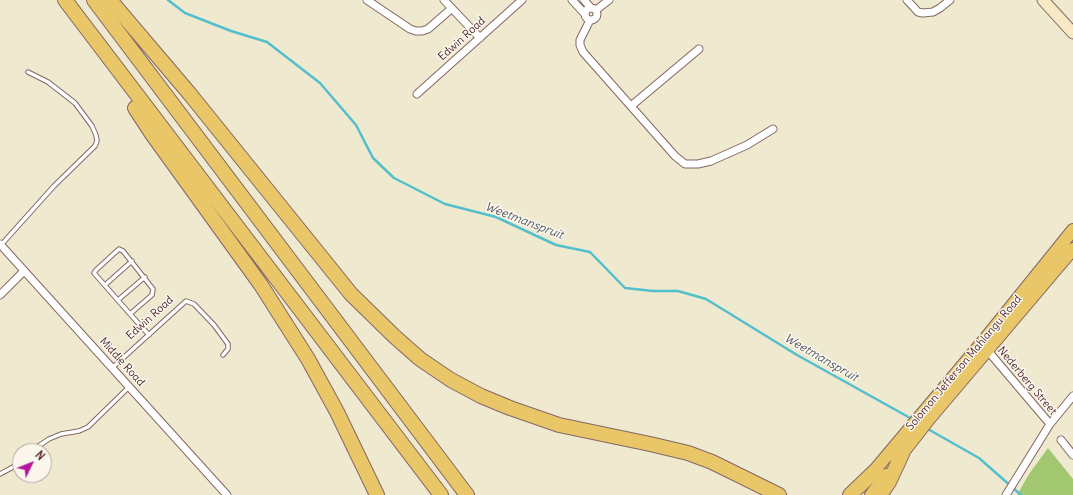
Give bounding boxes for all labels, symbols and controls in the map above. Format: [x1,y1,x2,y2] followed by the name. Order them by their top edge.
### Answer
[436,14,488,64] street label: Edwin Road
[483,199,565,243] water label: Weetmanspruit
[124,293,176,343] street label: Edwin Road
[904,293,1024,433] street label: Solomon Jefferson Mahlangu Road
[782,331,860,385] water label: Weetmanspruit
[97,335,147,389] street label: Middle Road
[995,344,1059,418] street label: Nederberg Street
[12,443,52,483] north arrow
[32,448,48,463] text: N

